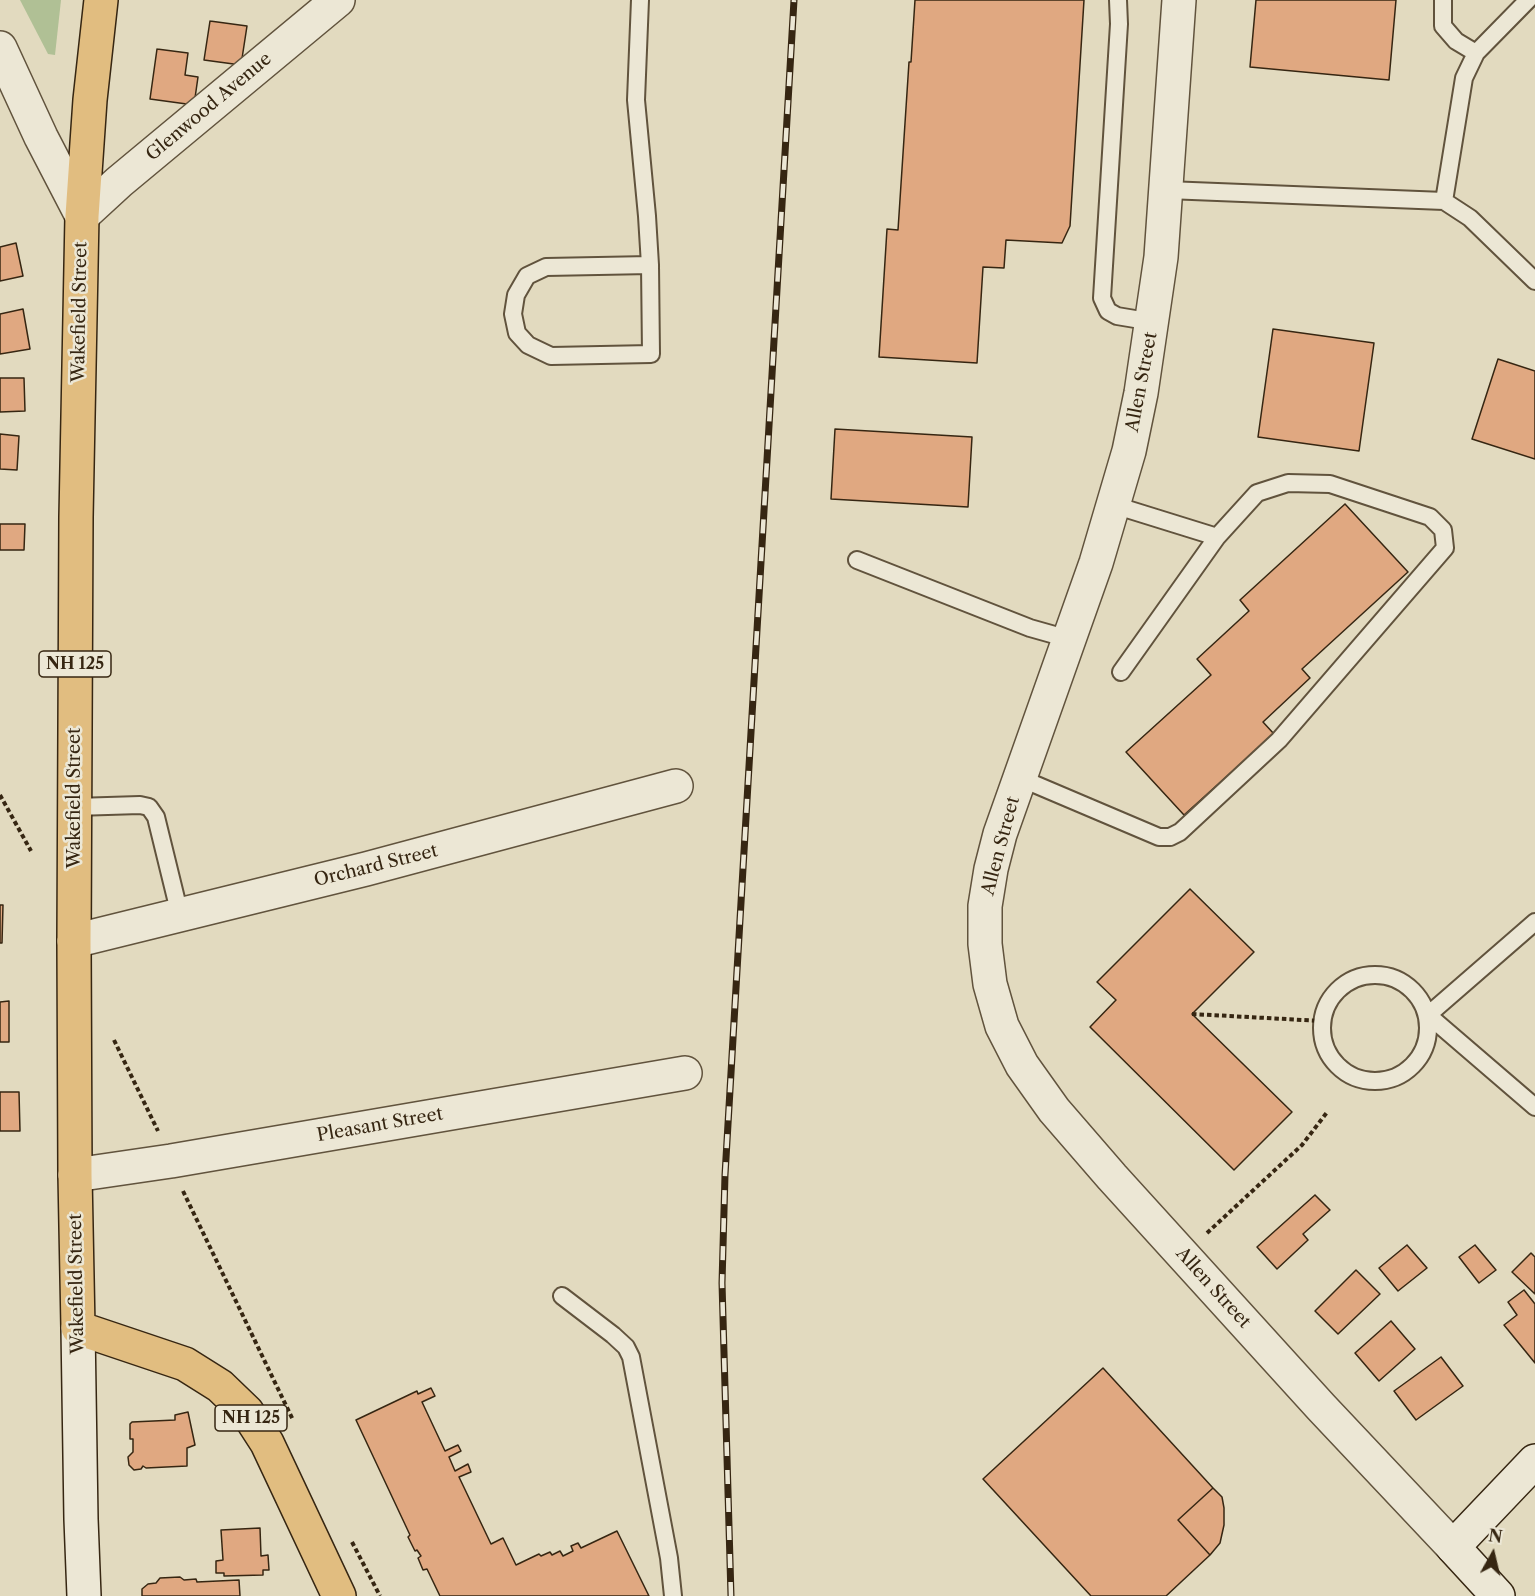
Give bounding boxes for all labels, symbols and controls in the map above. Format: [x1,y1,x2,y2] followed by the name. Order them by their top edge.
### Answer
[142,48,276,166] street label: Glenwood Avenue
[68,241,92,383] street label: Wakefield Street
[1122,330,1162,434] street label: Allen Street
[39,651,111,677] road number: NH 125
[64,728,86,868] street label: Wakefield Street
[977,794,1025,898] street label: Allen Street
[312,840,440,892] street label: Orchard Street
[315,1103,445,1147] street label: Pleasant Street
[65,1213,89,1355] street label: Wakefield Street
[1171,1243,1255,1333] street label: Allen Street
[215,1405,287,1431] road number: NH 125
[1463,1524,1523,1584] north arrow
[1487,1525,1504,1547] text: N

